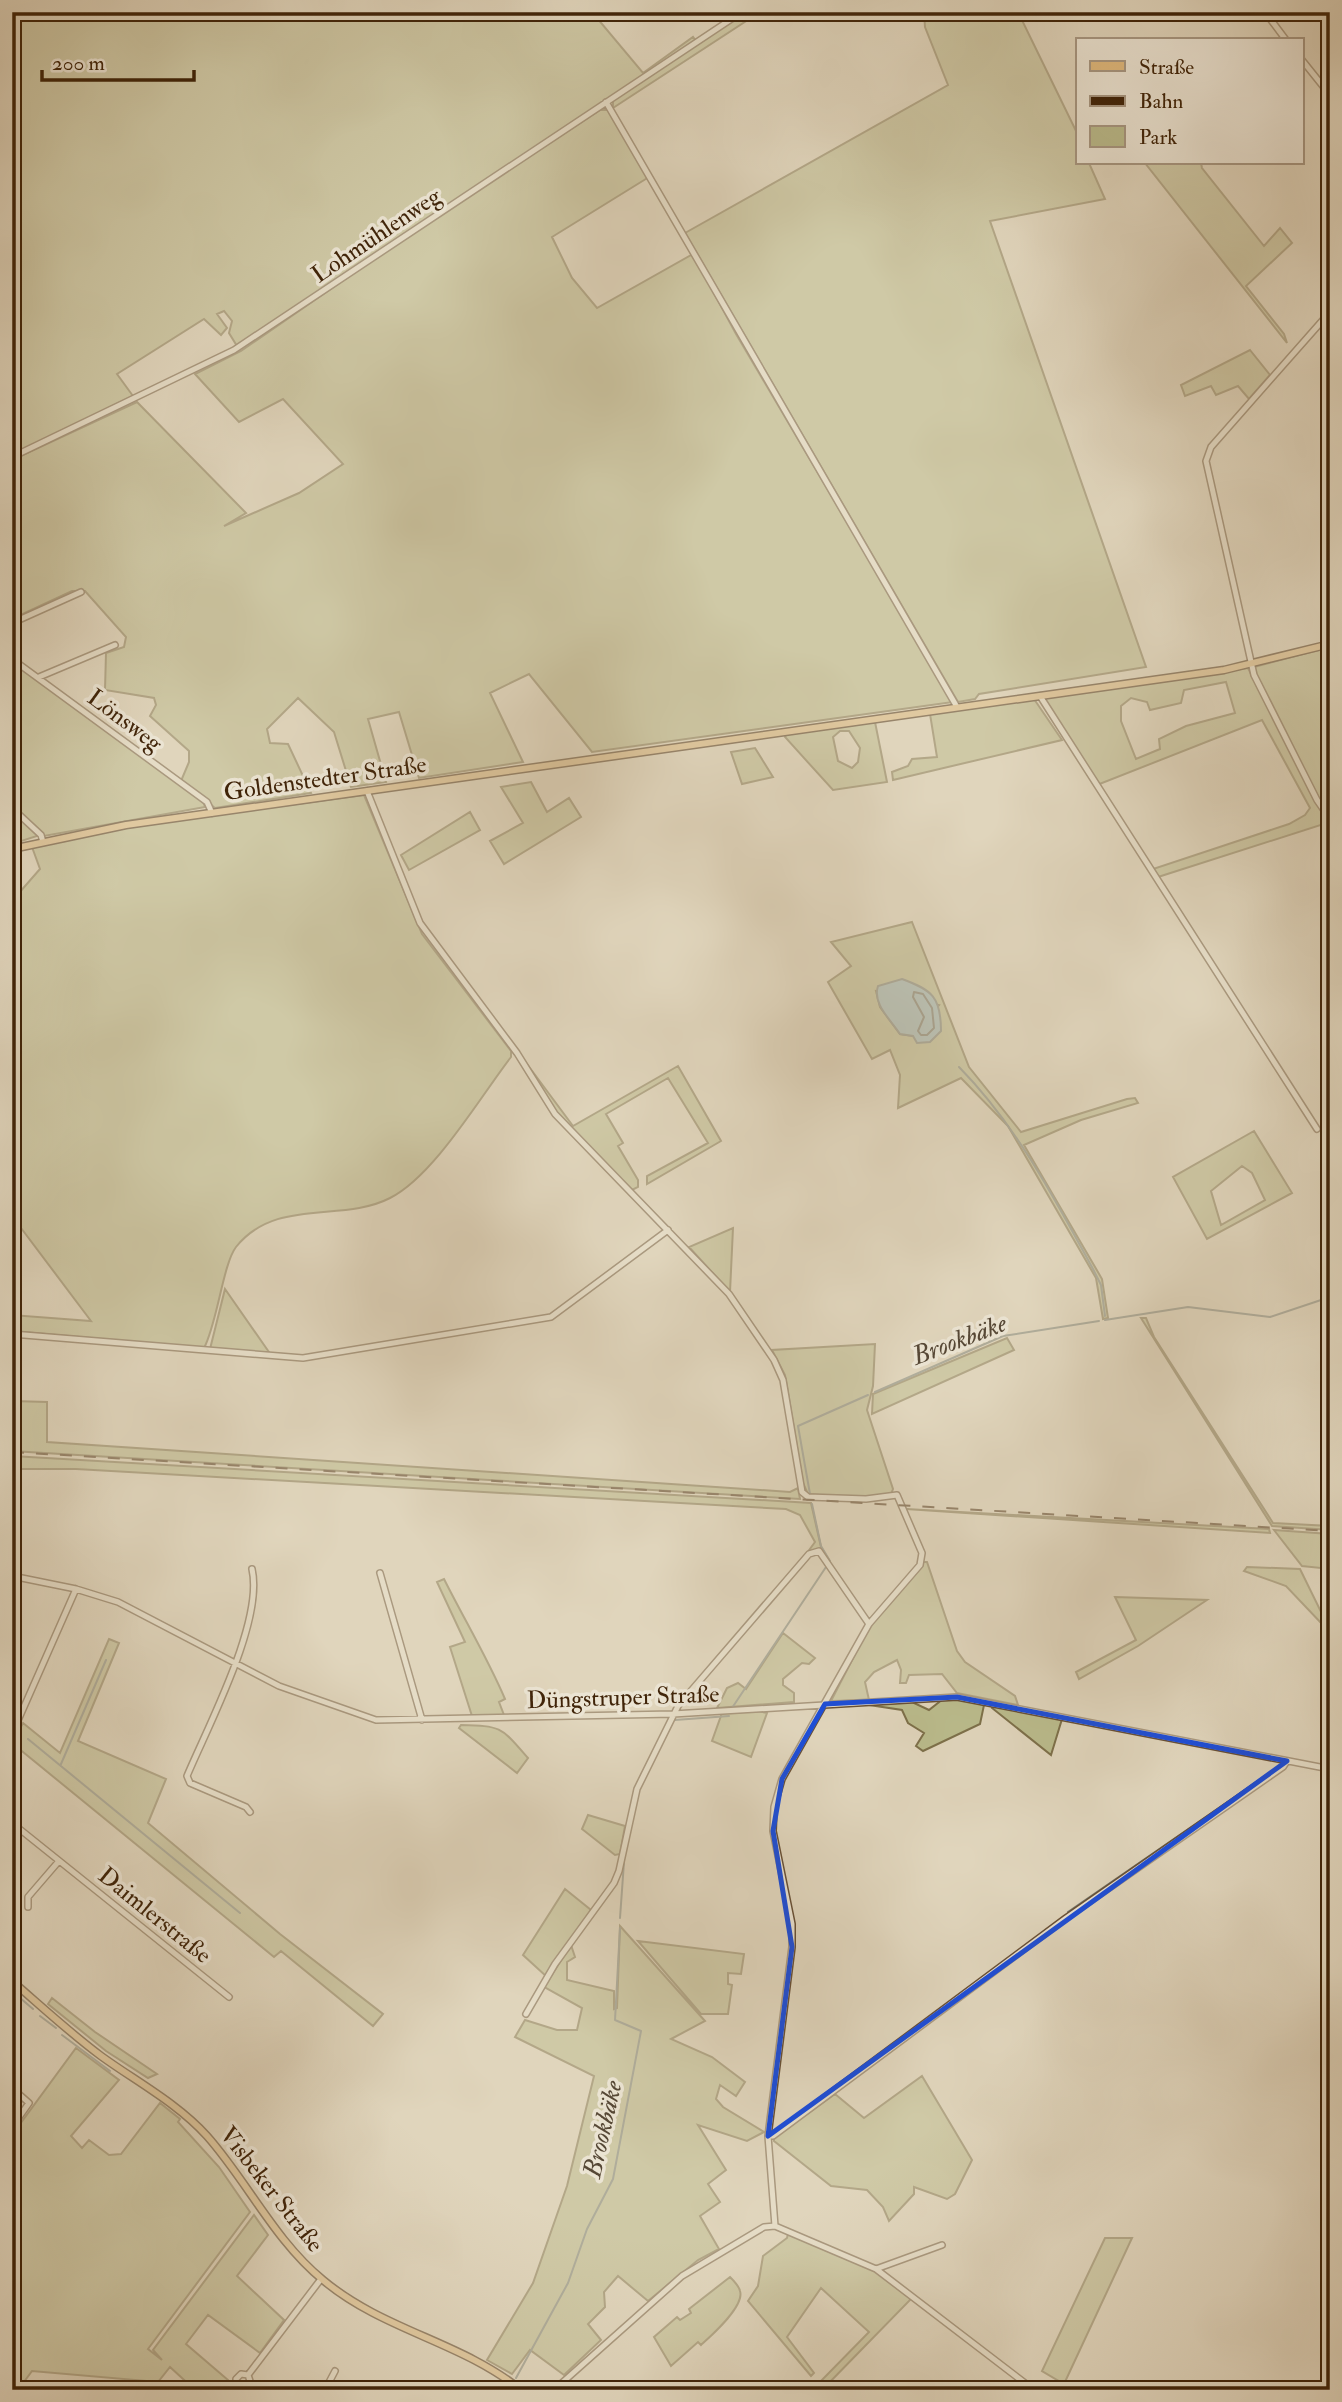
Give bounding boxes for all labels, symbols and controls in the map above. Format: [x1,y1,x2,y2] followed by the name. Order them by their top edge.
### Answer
[42,38,194,82] scale bar
[1076,38,1304,164] legend
[52,50,105,77] text: 200 m
[1139,54,1194,81] text: Straße
[1139,88,1183,115] text: Bahn
[1139,124,1177,151] text: Park
[306,180,448,290] street label: Lohmühlenweg
[81,682,169,759] street label: Lönsweg
[222,749,428,808] street label: Goldenstedter Straße
[906,1307,1011,1373] water label: Brookbäke
[526,1679,720,1716] street label: Düngstruper Straße
[92,1860,218,1971] street label: Daimlerstraße
[576,2077,630,2183] water label: Brookbäke
[213,2120,330,2258] street label: Visbeker Straße

